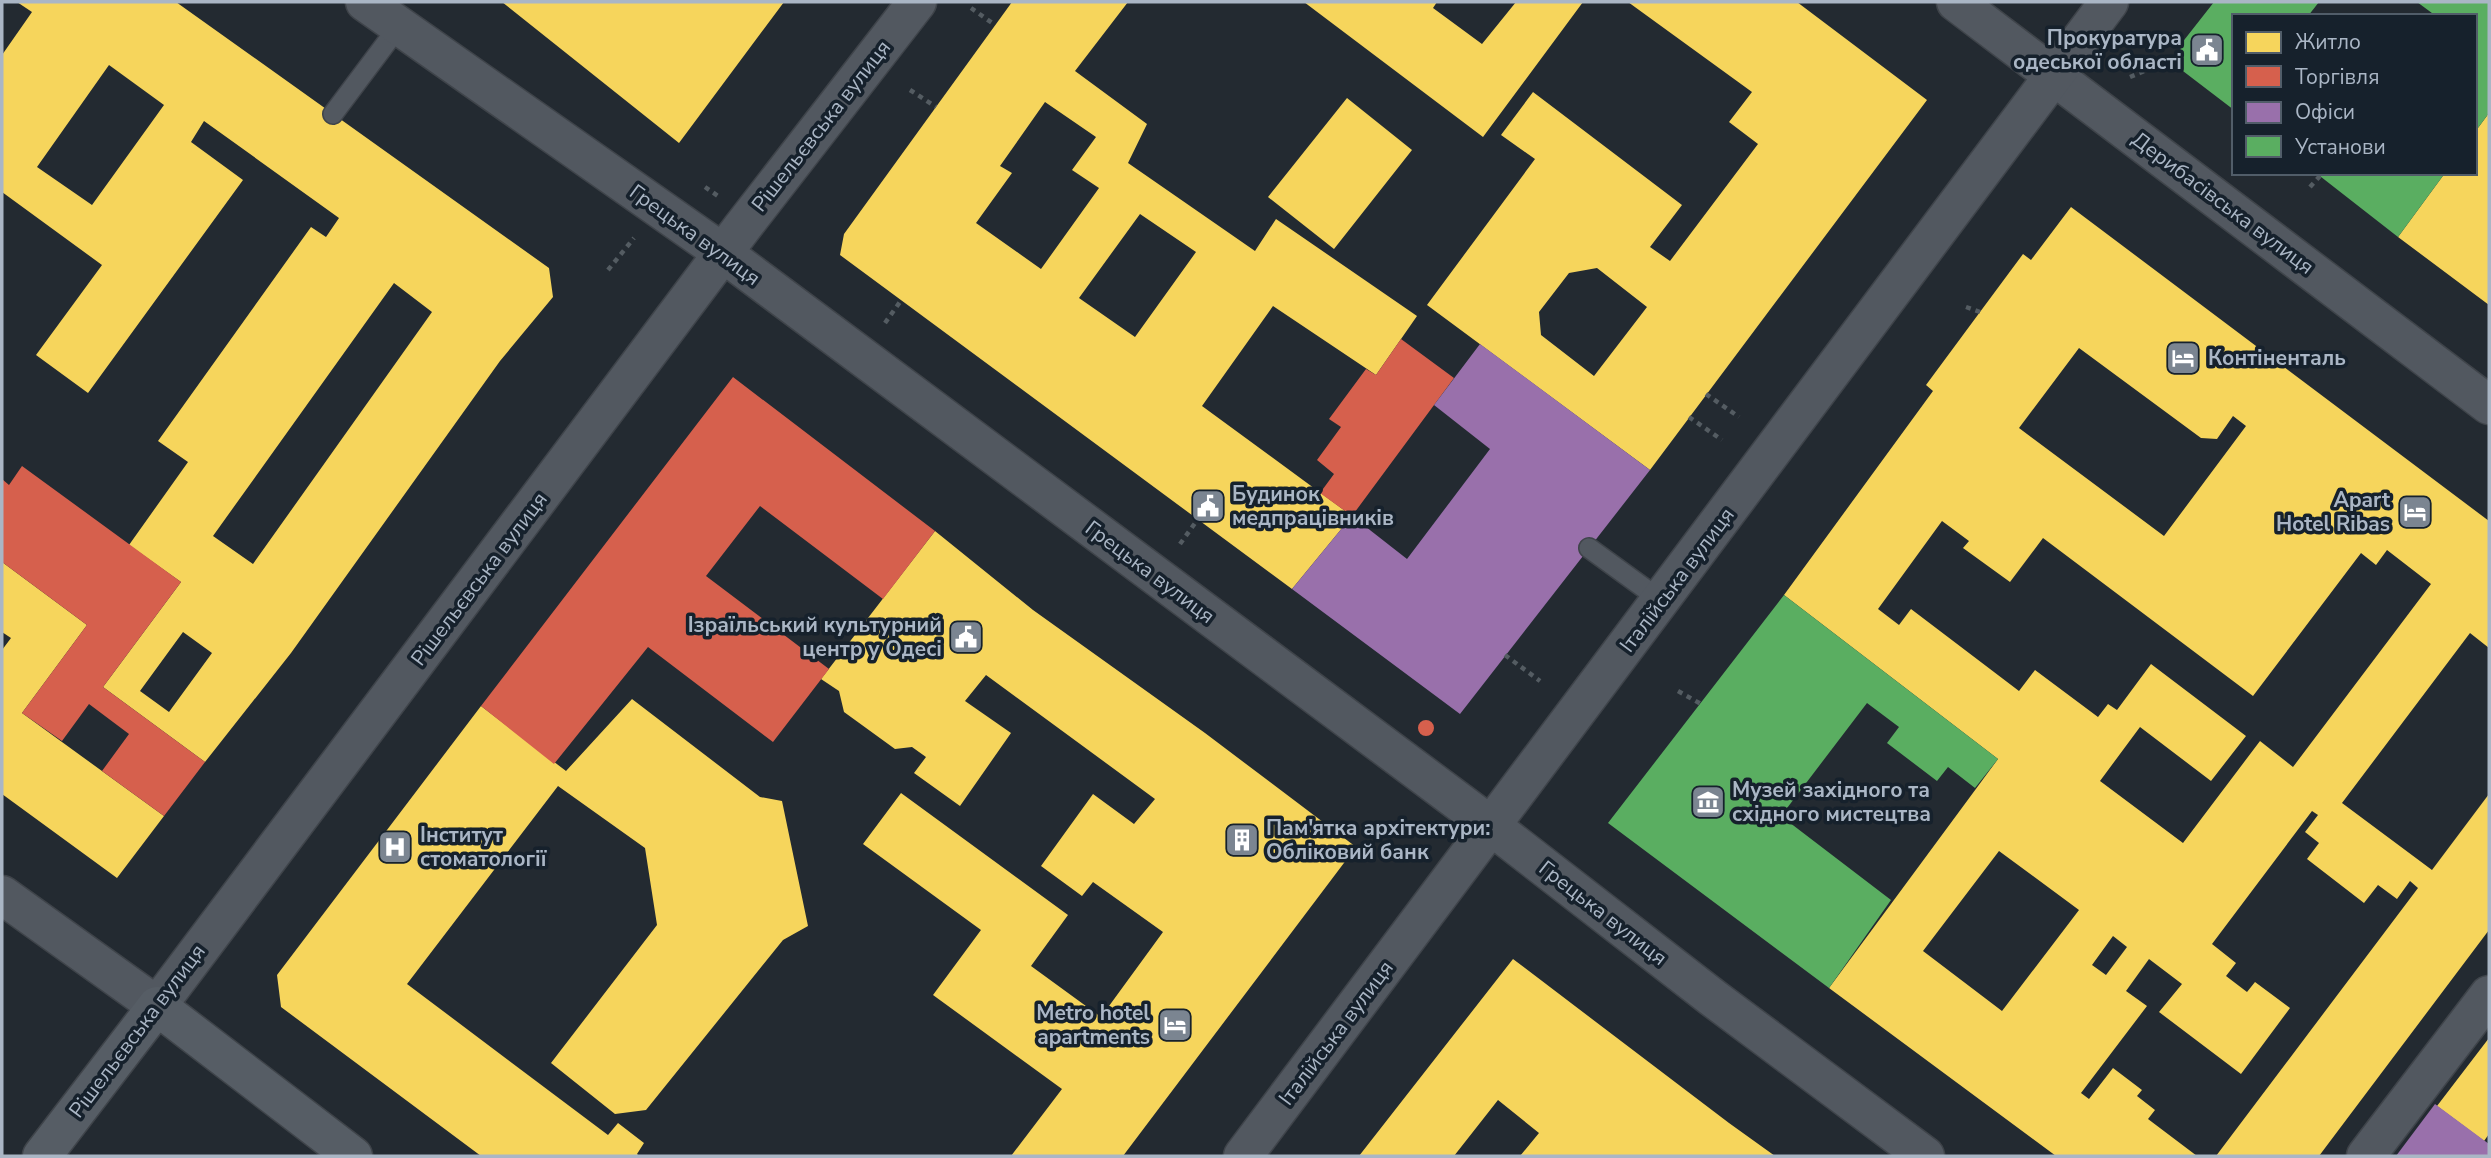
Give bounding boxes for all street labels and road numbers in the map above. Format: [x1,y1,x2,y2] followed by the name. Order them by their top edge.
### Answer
[745,34,897,218] street label: Рішельєвська вулиця
[2126,125,2320,281] street label: Дерибасівська вулиця
[624,178,766,292] street label: Грецька вулиця
[404,486,554,672] street label: Рішельєвська вулиця
[1613,502,1741,658] street label: Італійська вулиця
[1080,514,1220,630] street label: Грецька вулиця
[1533,854,1673,972] street label: Грецька вулиця
[62,938,212,1124] street label: Рішельєвська вулиця
[1272,955,1400,1111] street label: Італійська вулиця

